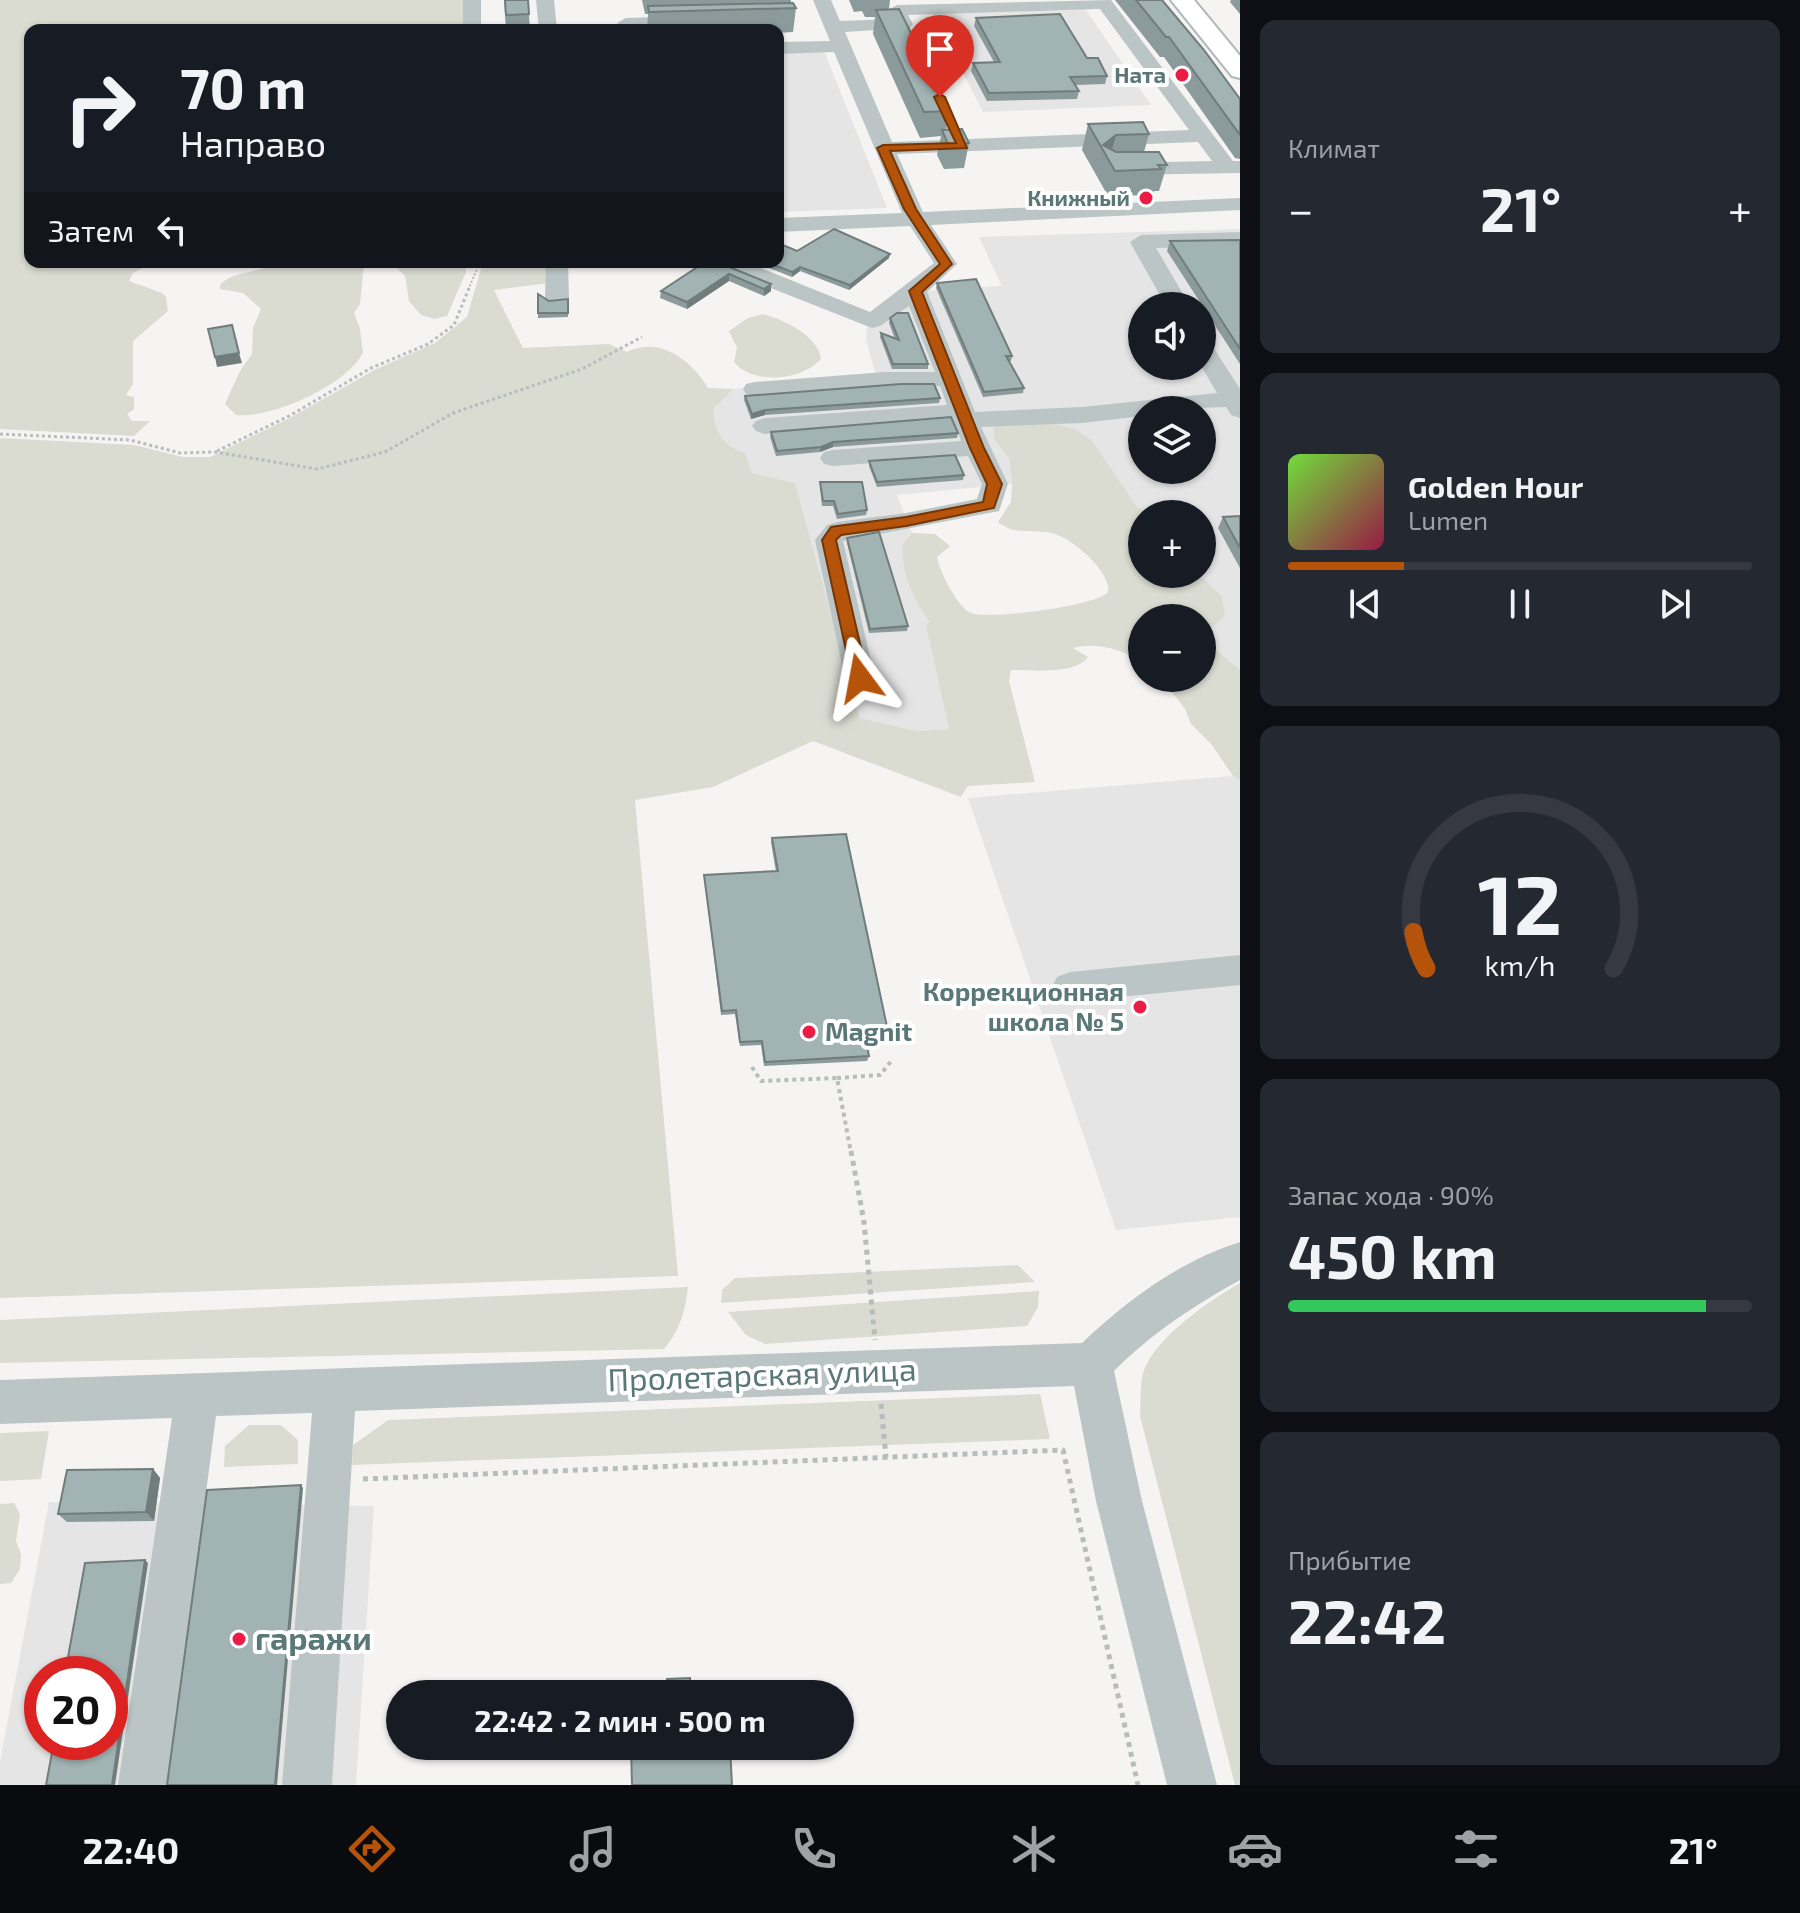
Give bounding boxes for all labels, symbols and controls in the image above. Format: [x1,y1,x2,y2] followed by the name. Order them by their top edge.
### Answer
[906,15,974,97] pin
[918,27,962,71] icon: arrive
[180,53,306,120] text: 70 m
[48,56,152,160] icon: right
[1114,61,1166,87] place label: Ната
[1173,66,1191,84] marker: Ната
[180,121,326,164] text: Направо
[1288,132,1380,163] text: Климат
[1480,172,1561,244] text: 21°
[1288,182,1314,235] text: −
[1728,182,1752,235] text: +
[1027,184,1130,210] place label: Книжный
[1137,189,1155,207] marker: Книжный
[150,208,194,252] icon: left
[48,212,134,248] text: Затем
[1128,292,1216,692] map controls
[1128,292,1216,380] button: sound
[1128,396,1216,484] button: layers
[1408,468,1583,504] text: Golden Hour
[1128,500,1216,588] button: +
[1408,504,1488,535] text: Lumen
[1343,582,1387,626] icon: previous
[1498,582,1542,626] icon: pause
[1653,582,1697,626] icon: next
[1128,604,1216,692] button: −
[818,636,902,720] position arrow
[1478,851,1562,951] text: 12
[1485,947,1555,982] text: km/h
[923,975,1124,1036] place label: Коррекционная школа № 5
[1131,998,1149,1016] marker: Коррекционная школа № 5
[825,1015,913,1046] place label: Magnit
[800,1023,818,1041] marker: Magnit
[1288,1179,1494,1210] text: Запас хода · 90%
[1288,1219,1497,1291] text: 450 km
[607,1349,917,1398] street label: Пролетарская улица
[1288,1544,1412,1575] text: Прибытие
[1288,1584,1446,1656] text: 22:42
[255,1618,372,1656] place label: гаражи
[230,1630,248,1648] marker: гаражи
[24,1656,128,1760] speed limit sign: 20
[474,1702,766,1738] text: 22:42 · 2 мин · 500 m
[344,1821,400,1877] icon: directions
[565,1821,621,1877] icon: music
[786,1821,842,1877] icon: phone
[1006,1821,1062,1877] icon: climate
[1227,1821,1283,1877] icon: car
[1448,1821,1504,1877] icon: filters
[82,1828,179,1871] text: 22:40
[1669,1828,1718,1871] text: 21°

